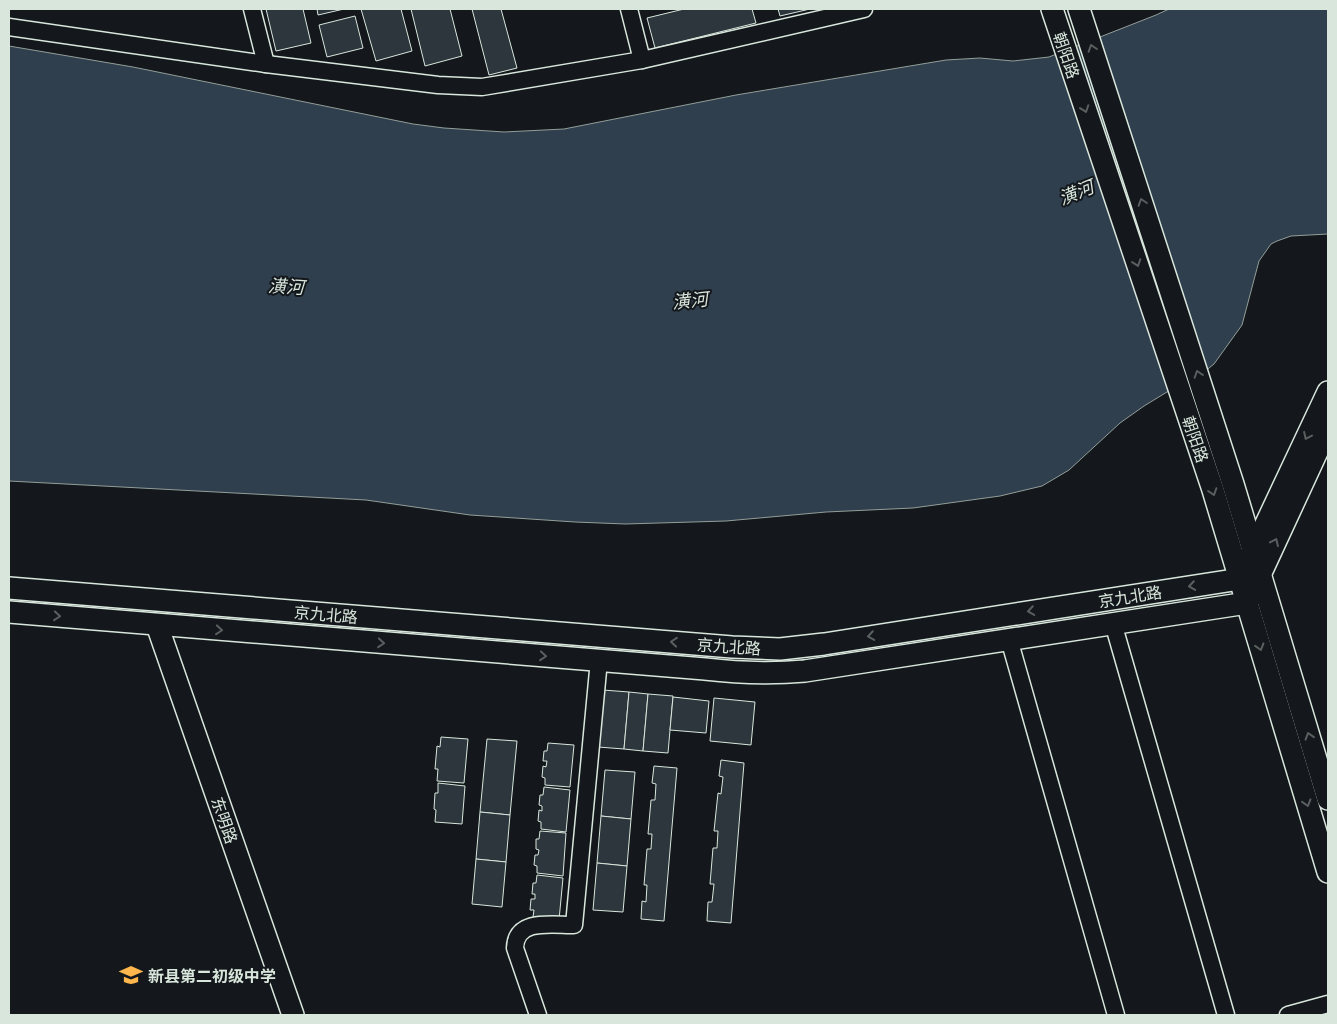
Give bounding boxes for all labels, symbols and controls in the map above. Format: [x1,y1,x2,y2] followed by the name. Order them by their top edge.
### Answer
[1050,29,1084,81] street label: 朝阳路
[1087,44,1097,53] one-way arrow
[1079,104,1089,112] one-way arrow
[1055,174,1100,209] water label: 潢河
[1138,199,1148,207] one-way arrow
[1131,258,1141,266] one-way arrow
[267,274,308,298] water label: 潢河
[671,287,712,313] water label: 潢河
[1193,370,1203,378] one-way arrow
[1179,413,1213,465] street label: 朝阳路
[1303,431,1314,440] one-way arrow
[1208,487,1218,495] one-way arrow
[1268,538,1279,547] one-way arrow
[1187,581,1196,591] one-way arrow
[1097,582,1163,610] street label: 京九北路
[293,602,359,626] street label: 京九北路
[1027,606,1036,616] one-way arrow
[54,611,62,622] one-way arrow
[216,624,224,635] one-way arrow
[866,631,875,641] one-way arrow
[696,634,762,658] street label: 京九北路
[670,636,678,647] one-way arrow
[378,637,386,648] one-way arrow
[1255,643,1265,651] one-way arrow
[540,650,548,661] one-way arrow
[1305,732,1315,740] one-way arrow
[208,794,242,846] street label: 东明路
[1302,798,1312,806] one-way arrow
[118,962,144,988] school or university icon: 新县第二初级中学
[148,966,276,985] place label: 新县第二初级中学

